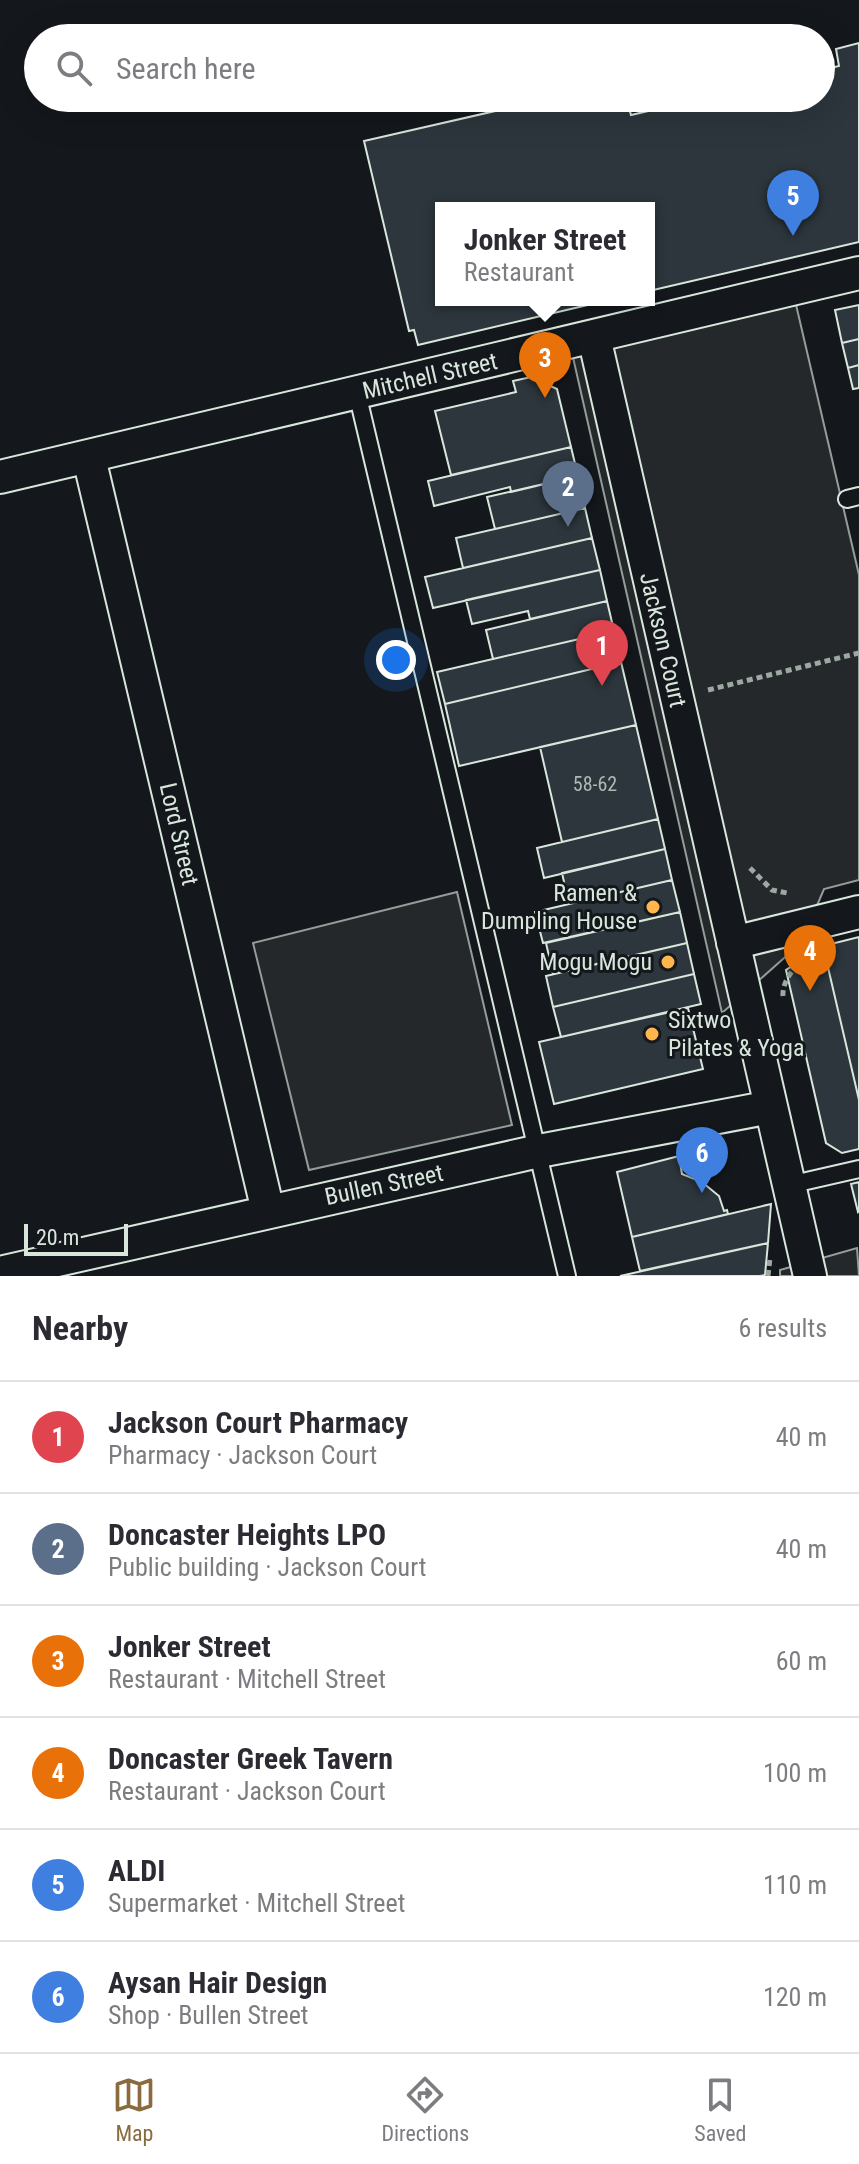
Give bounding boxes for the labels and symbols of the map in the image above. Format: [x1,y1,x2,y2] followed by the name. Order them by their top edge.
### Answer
[767,170,819,236] pin: 5
[519,332,571,398] pin: 3
[360,347,500,405] street label: Mitchell Street
[542,461,594,527] pin: 2
[634,570,692,710] street label: Jackson Court
[576,620,628,686] pin: 1
[376,640,416,680] your location
[573,772,617,796] house number: 58-62
[154,780,204,888] street label: Lord Street
[481,879,637,935] place label: Ramen & Dumpling House
[644,898,662,916] marker: Ramen & Dumpling House
[784,925,836,991] pin: 4
[539,948,652,976] place label: Mogu Mogu
[659,953,677,971] marker: Mogu Mogu
[668,1006,804,1062] place label: Sixtwo Pilates & Yoga
[643,1025,661,1043] marker: Sixtwo Pilates & Yoga
[676,1127,728,1193] pin: 6
[322,1159,446,1211] street label: Bullen Street
[24,1220,128,1256] scale bar

